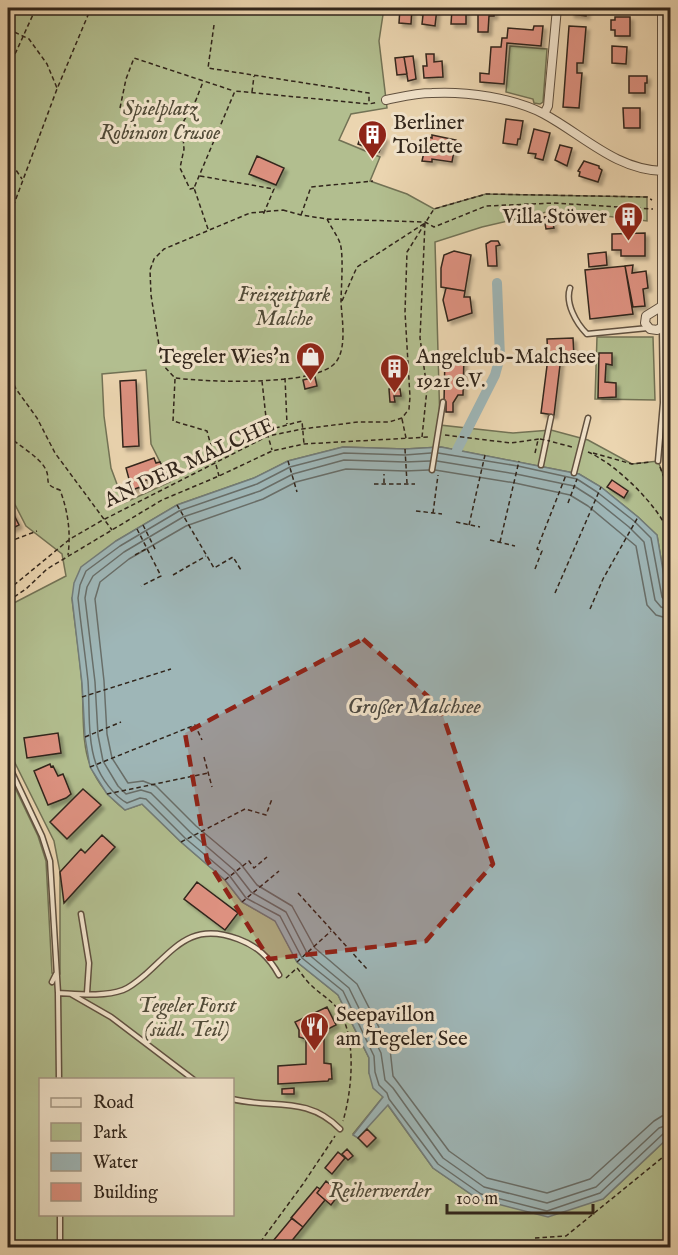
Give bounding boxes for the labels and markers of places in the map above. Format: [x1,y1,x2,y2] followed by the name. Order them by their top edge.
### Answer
[393,110,464,161] place label: Berliner Toilette
[356,118,388,160] building icon: Berliner Toilette
[612,200,644,242] building icon: Villa Stöwer
[501,204,607,231] place label: Villa Stöwer
[295,340,327,382] shop icon: Tegeler Wies'n
[159,344,290,371] place label: Tegeler Wies'n
[415,344,596,395] place label: Angelclub-Malchsee 1921 e.V.
[379,352,411,394] building icon: Angelclub-Malchsee 1921 e.V.
[336,1002,468,1053] place label: Seepavillon am Tegeler See
[299,1010,331,1052] restaurant icon: Seepavillon am Tegeler See

